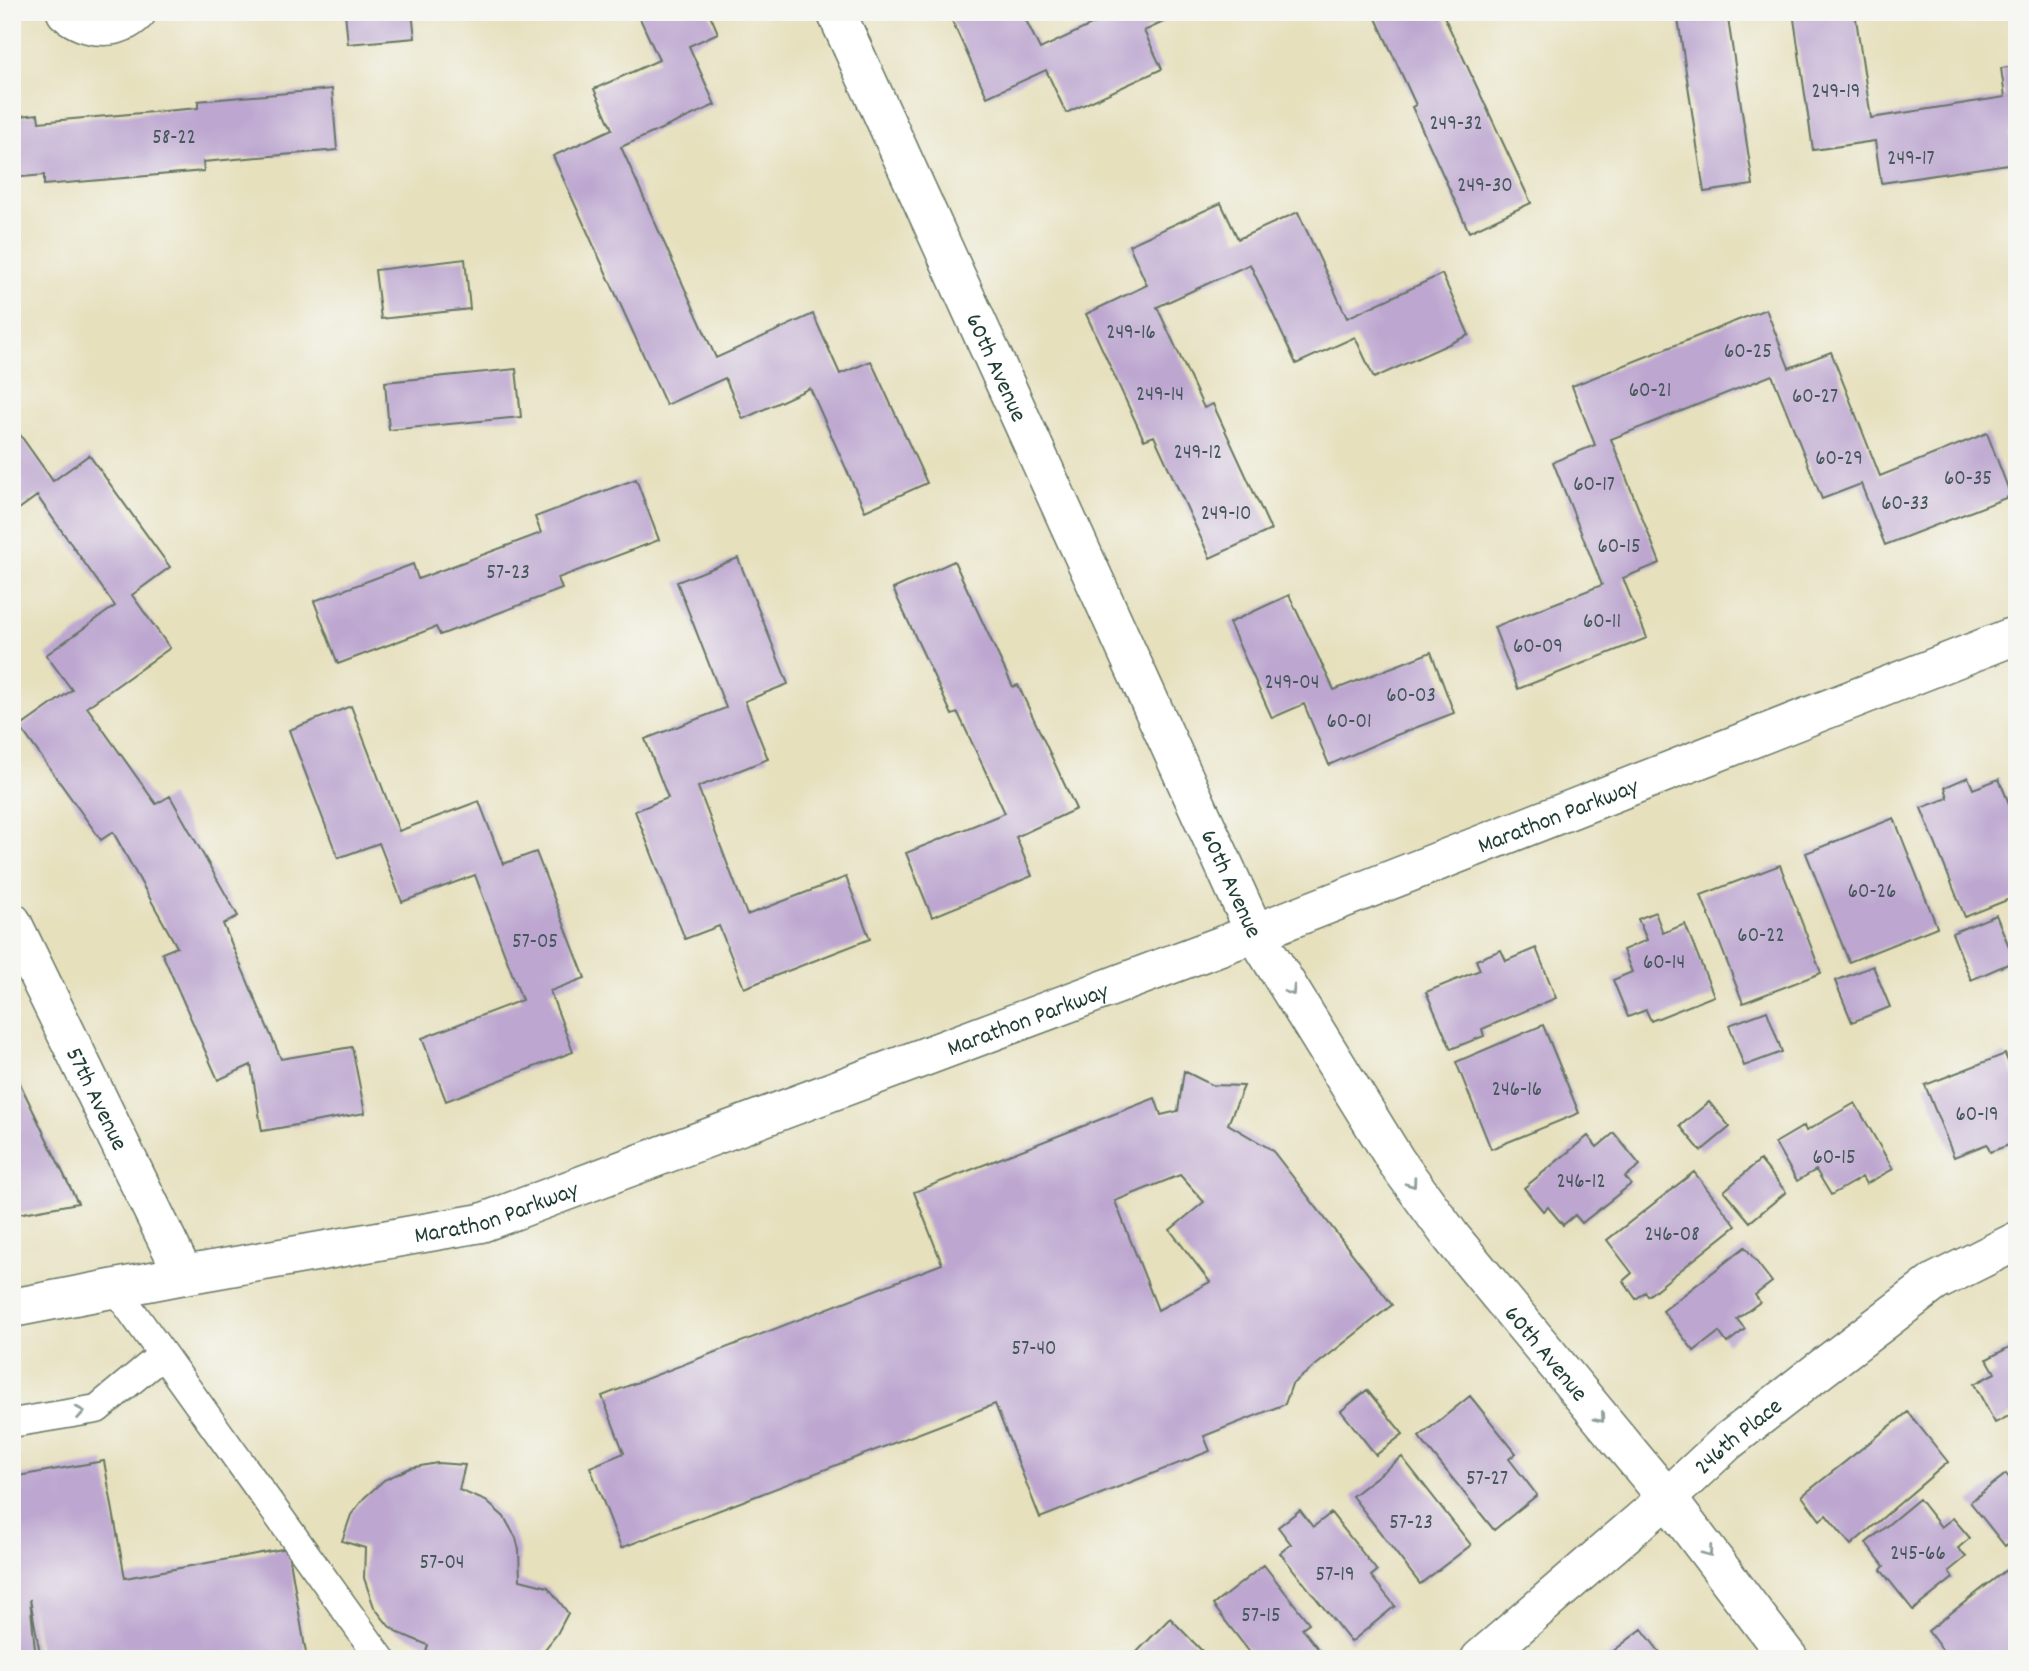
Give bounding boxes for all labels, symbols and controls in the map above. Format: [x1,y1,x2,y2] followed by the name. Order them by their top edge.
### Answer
[1812,78,1860,108] house number: 249-19
[1429,110,1483,140] house number: 249-32
[152,124,196,154] house number: 58-22
[1887,145,1935,175] house number: 249-17
[1457,172,1513,202] house number: 249-30
[955,308,1034,428] street label: 60th Avenue
[1106,319,1156,349] house number: 249-16
[1724,338,1772,368] house number: 60-25
[1629,377,1671,407] house number: 60-21
[1136,381,1184,411] house number: 249-14
[1792,383,1838,413] house number: 60-27
[1174,439,1222,469] house number: 249-12
[1815,445,1863,475] house number: 60-29
[1944,465,1992,495] house number: 60-35
[1573,471,1615,501] house number: 60-17
[1881,490,1929,520] house number: 60-33
[1201,500,1251,530] house number: 249-10
[1597,533,1641,563] house number: 60-15
[486,559,530,589] house number: 57-23
[1583,608,1621,638] house number: 60-11
[1513,633,1563,663] house number: 60-09
[1265,669,1319,699] house number: 249-04
[1386,682,1436,712] house number: 60-03
[1327,708,1371,738] house number: 60-01
[1473,770,1645,864] street label: Marathon Parkway
[1190,825,1269,944] street label: 60th Avenue
[1848,878,1896,908] house number: 60-26
[1737,922,1785,952] house number: 60-22
[512,928,558,958] house number: 57-05
[1643,949,1685,979] house number: 60-14
[943,975,1115,1067] street label: Marathon Parkway
[1282,983,1295,996] one-way arrow
[55,1042,135,1157] street label: 57th Avenue
[1492,1076,1542,1106] house number: 246-16
[1955,1101,1999,1131] house number: 60-19
[1812,1144,1856,1174] house number: 60-15
[1556,1168,1606,1198] house number: 246-12
[412,1174,585,1254] street label: Marathon Parkway
[1404,1175,1416,1188] one-way arrow
[1644,1221,1700,1251] house number: 246-08
[1495,1299,1595,1410] street label: 60th Avenue
[1011,1335,1057,1365] house number: 57-40
[1688,1391,1791,1484] street label: 246th Place
[74,1405,85,1420] one-way arrow
[1592,1410,1605,1422] one-way arrow
[1466,1465,1508,1495] house number: 57-27
[1389,1509,1433,1539] house number: 57-23
[1890,1540,1946,1570] house number: 245-66
[1700,1544,1712,1557] one-way arrow
[419,1549,465,1579] house number: 57-04
[1315,1561,1355,1591] house number: 57-19
[1241,1602,1281,1632] house number: 57-15

